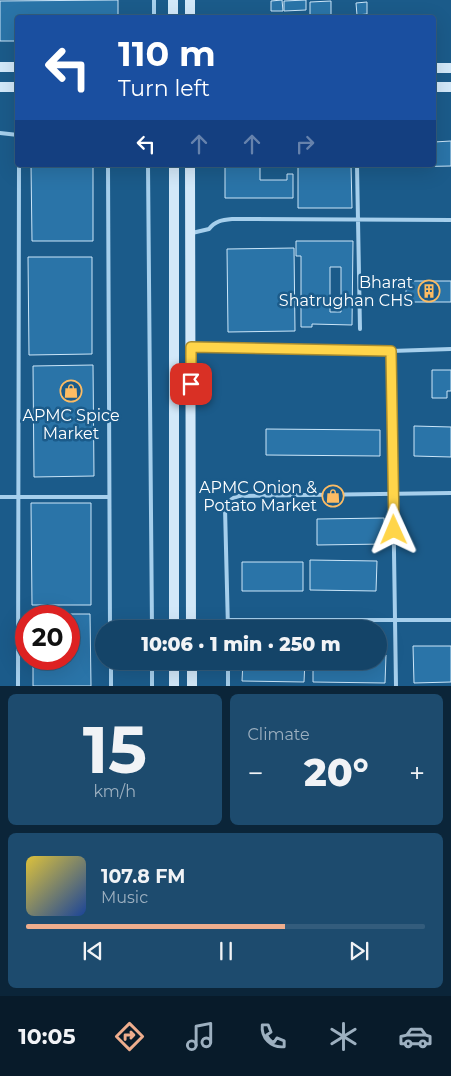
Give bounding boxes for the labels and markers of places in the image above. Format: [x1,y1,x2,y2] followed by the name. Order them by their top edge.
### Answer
[279,273,413,310] place label: Bharat Shatrughan CHS
[417,279,441,303] building icon: Bharat Shatrughan CHS
[170,363,212,405] pin
[59,379,83,403] shop icon: APMC Spice Market
[22,406,120,443] place label: APMC Spice Market
[199,478,317,515] place label: APMC Onion & Potato Market
[321,484,345,508] shop icon: APMC Onion & Potato Market

